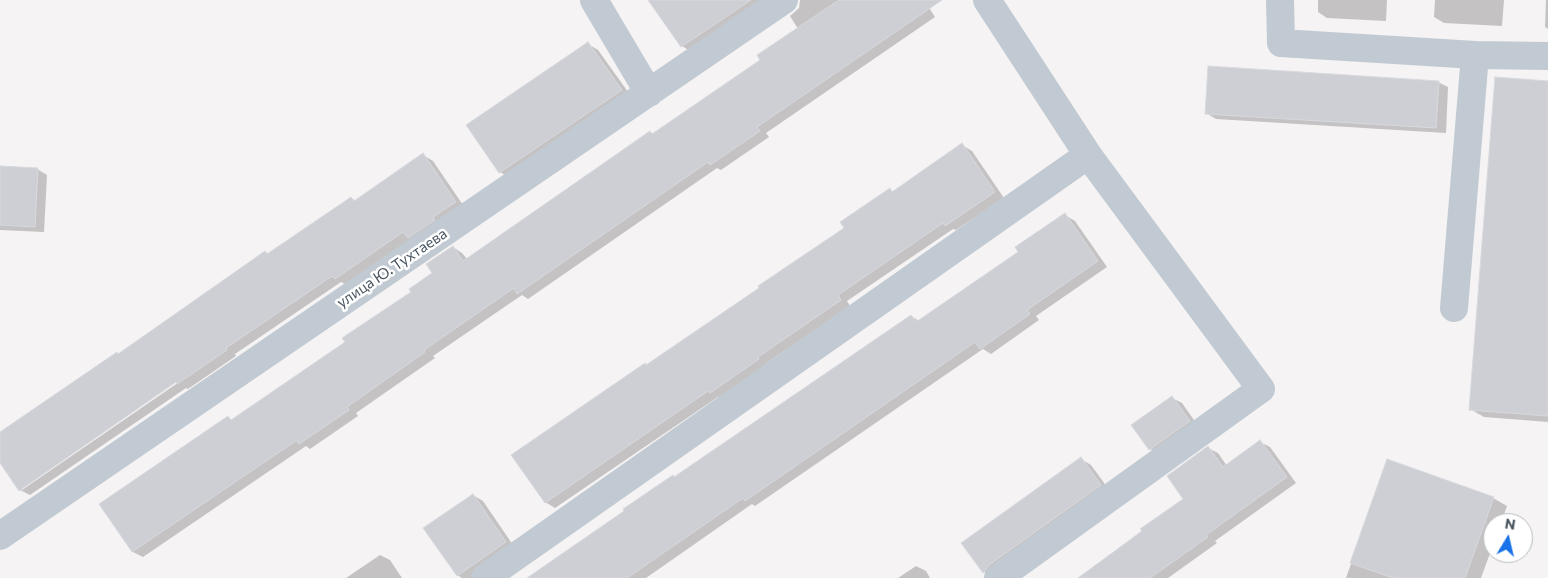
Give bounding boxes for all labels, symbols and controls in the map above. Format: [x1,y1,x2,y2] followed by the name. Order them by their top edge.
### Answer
[333,224,451,312] street label: улица Ю. Тухтаева
[1483,513,1533,563] north arrow
[1504,514,1517,533] text: N

